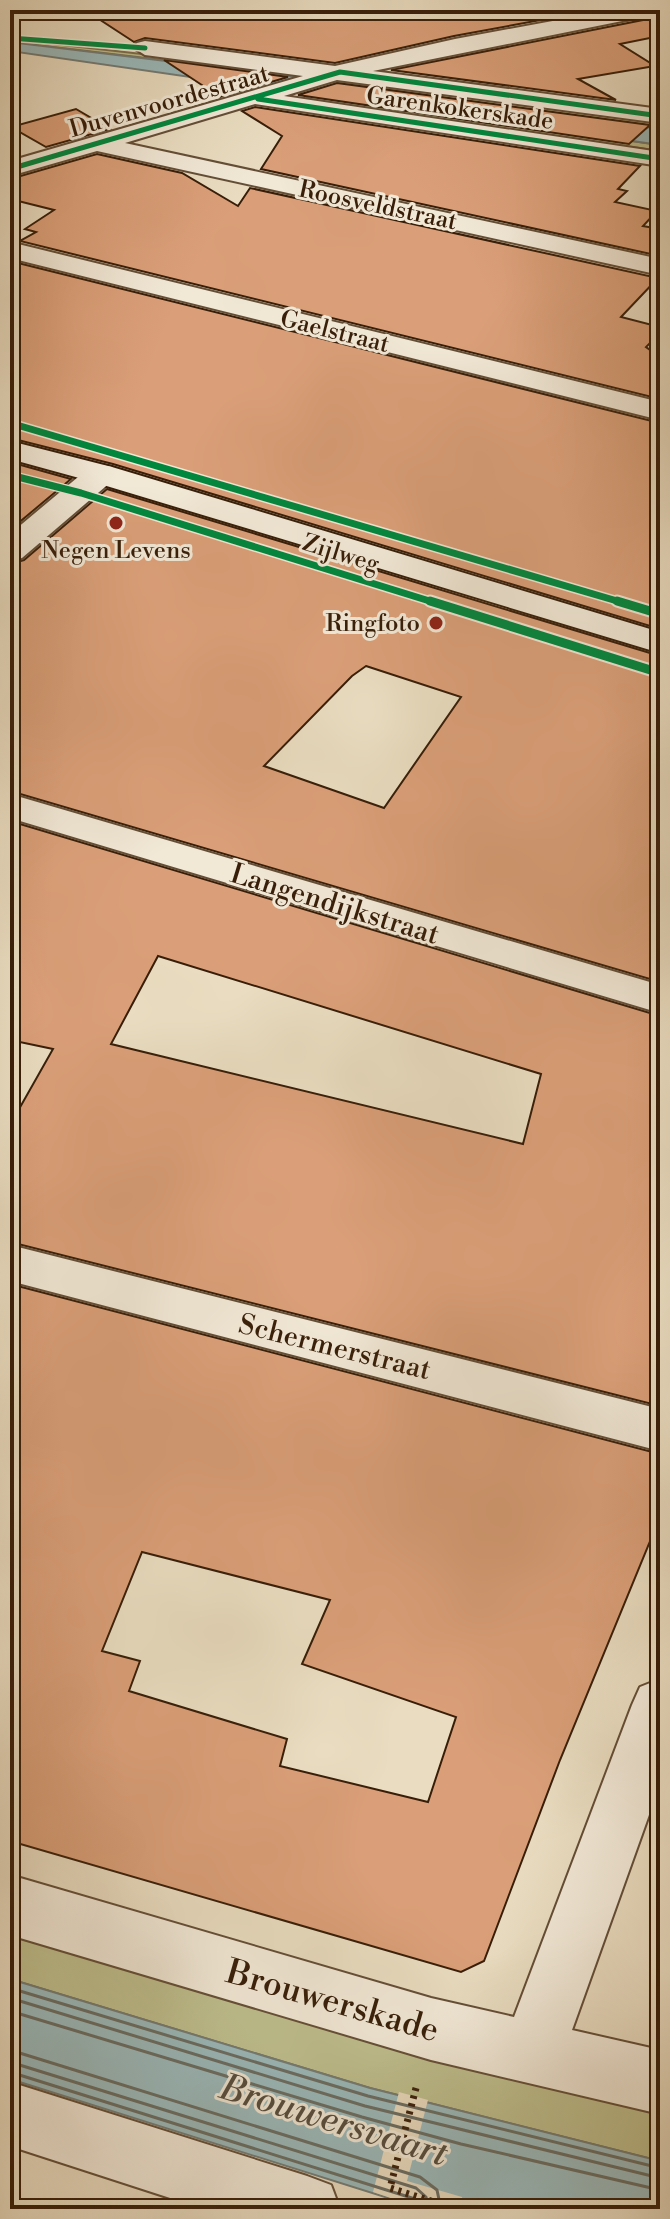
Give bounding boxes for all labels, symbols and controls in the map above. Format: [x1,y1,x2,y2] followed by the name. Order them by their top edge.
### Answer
[66,59,273,145] street label: Duvenvoordestraat
[364,81,555,137] street label: Garenkokerskade
[296,175,460,237] street label: Roosveldstraat
[277,304,393,360] street label: Gaelstraat
[107,514,125,532] marker: Negen Levens
[299,528,383,580] street label: Zijlweg
[41,536,191,566] place label: Negen Levens
[326,609,420,639] place label: Ringfoto
[427,614,445,632] marker: Ringfoto
[226,856,443,953] street label: Langendijkstraat
[235,1307,434,1388] street label: Schermerstraat
[220,1951,444,2052] street label: Brouwerskade
[213,2065,454,2178] water label: Brouwersvaart

